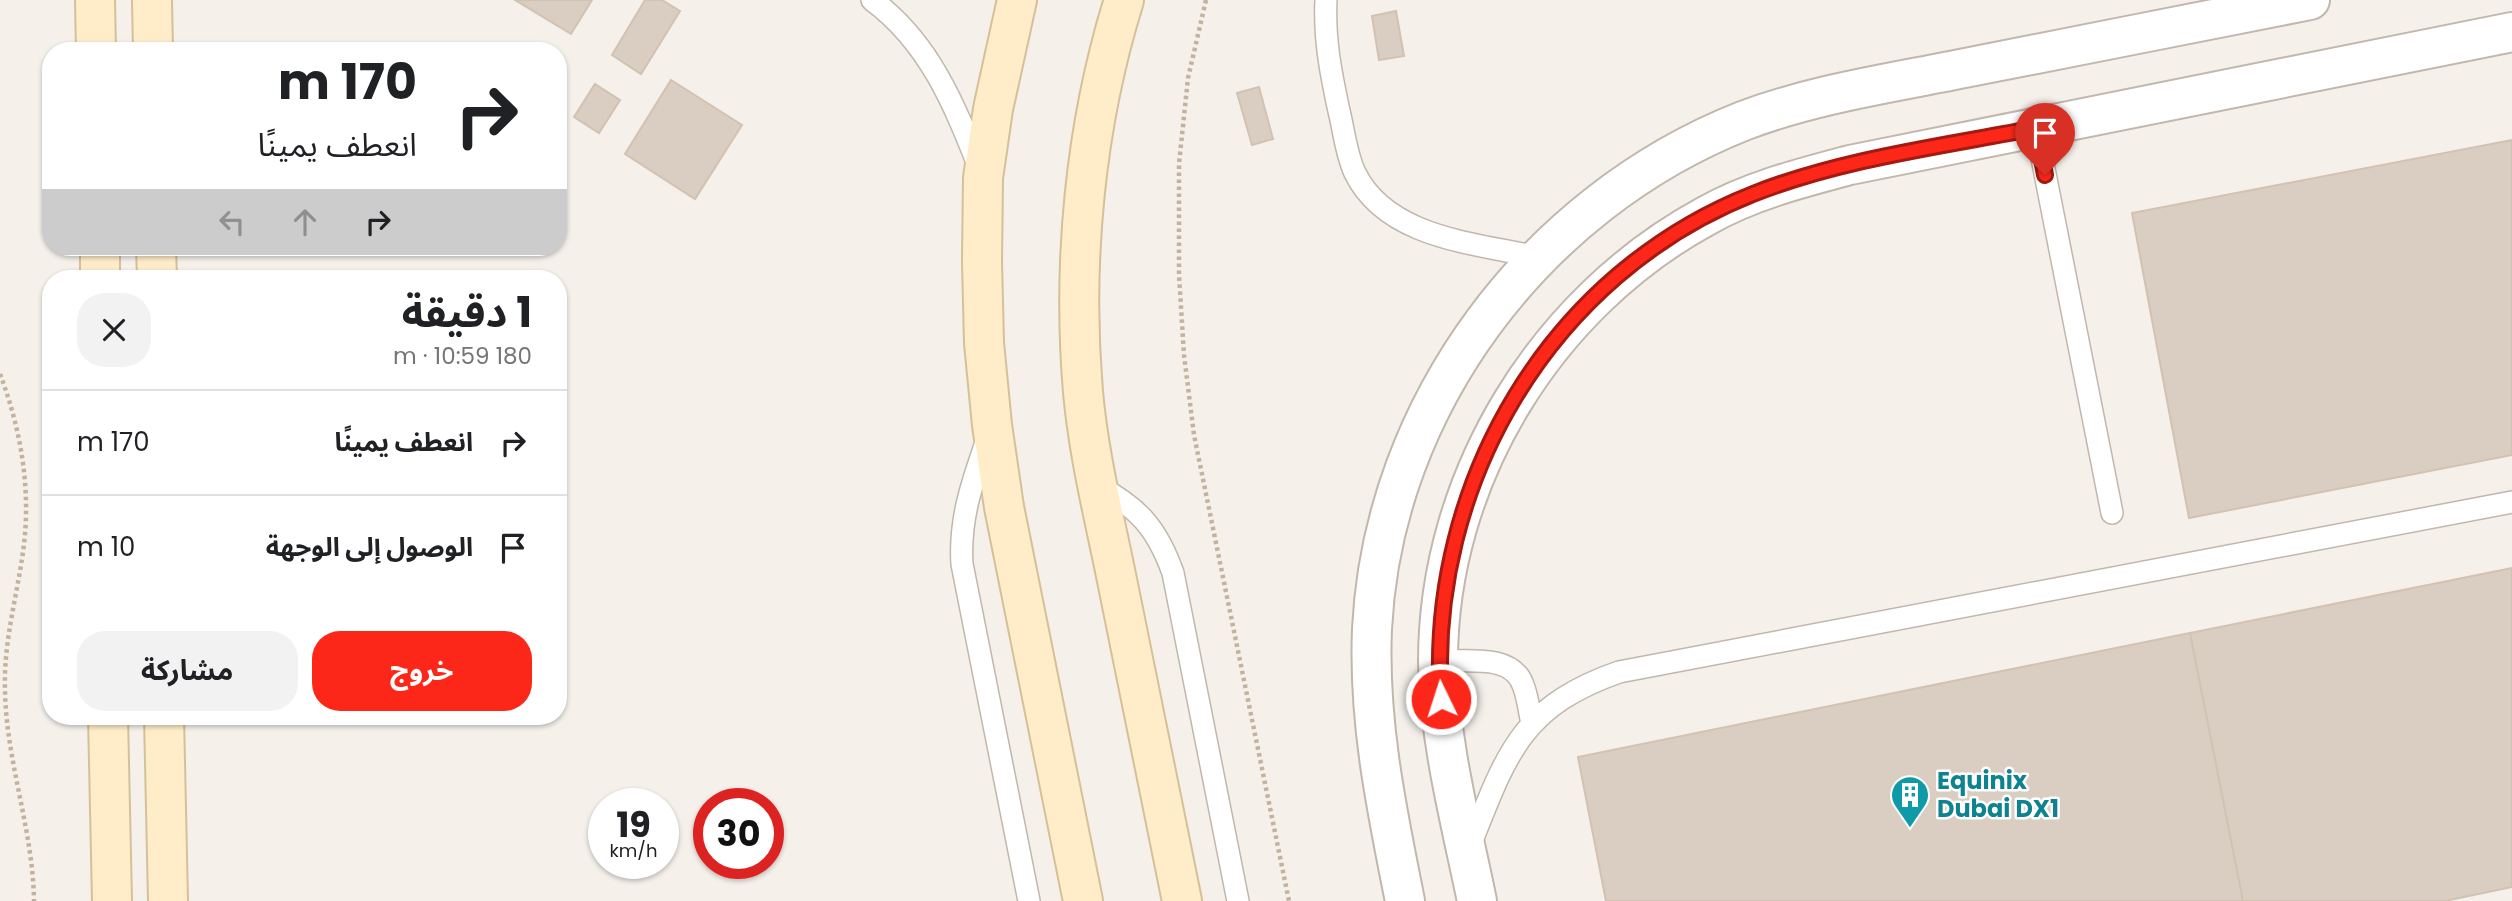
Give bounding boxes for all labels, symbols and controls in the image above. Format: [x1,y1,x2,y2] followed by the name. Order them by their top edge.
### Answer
[278,48,417,116] text: 170 m
[441,70,532,161] icon: right
[2015,103,2075,175] pin
[2026,114,2064,152] icon: arrive
[257,122,417,167] text: انعطف يمينًا
[213,203,251,241] icon: left
[286,203,324,241] icon: ahead
[359,203,397,241] icon: right
[402,283,532,342] text: 1 دقيقة
[77,293,151,367] button: close
[393,340,532,372] text: 180 m · 10:59
[77,424,150,460] text: 170 m
[335,424,473,460] text: انعطف يمينًا
[494,424,532,462] icon: right
[77,529,135,565] text: 10 m
[266,529,473,565] text: الوصول إلى الوجهة
[494,529,532,567] icon: arrive
[77,631,298,711] button: مشاركة
[312,631,532,711] button: خروج
[1404,662,1478,736] position arrow
[1937,764,2059,825] place label: Equinix Dubai DX1
[1889,774,1931,829] building icon: Equinix Dubai DX1
[693,788,784,879] speed limit sign: 30
[616,800,651,849] text: 19
[610,838,657,863] text: km/h

